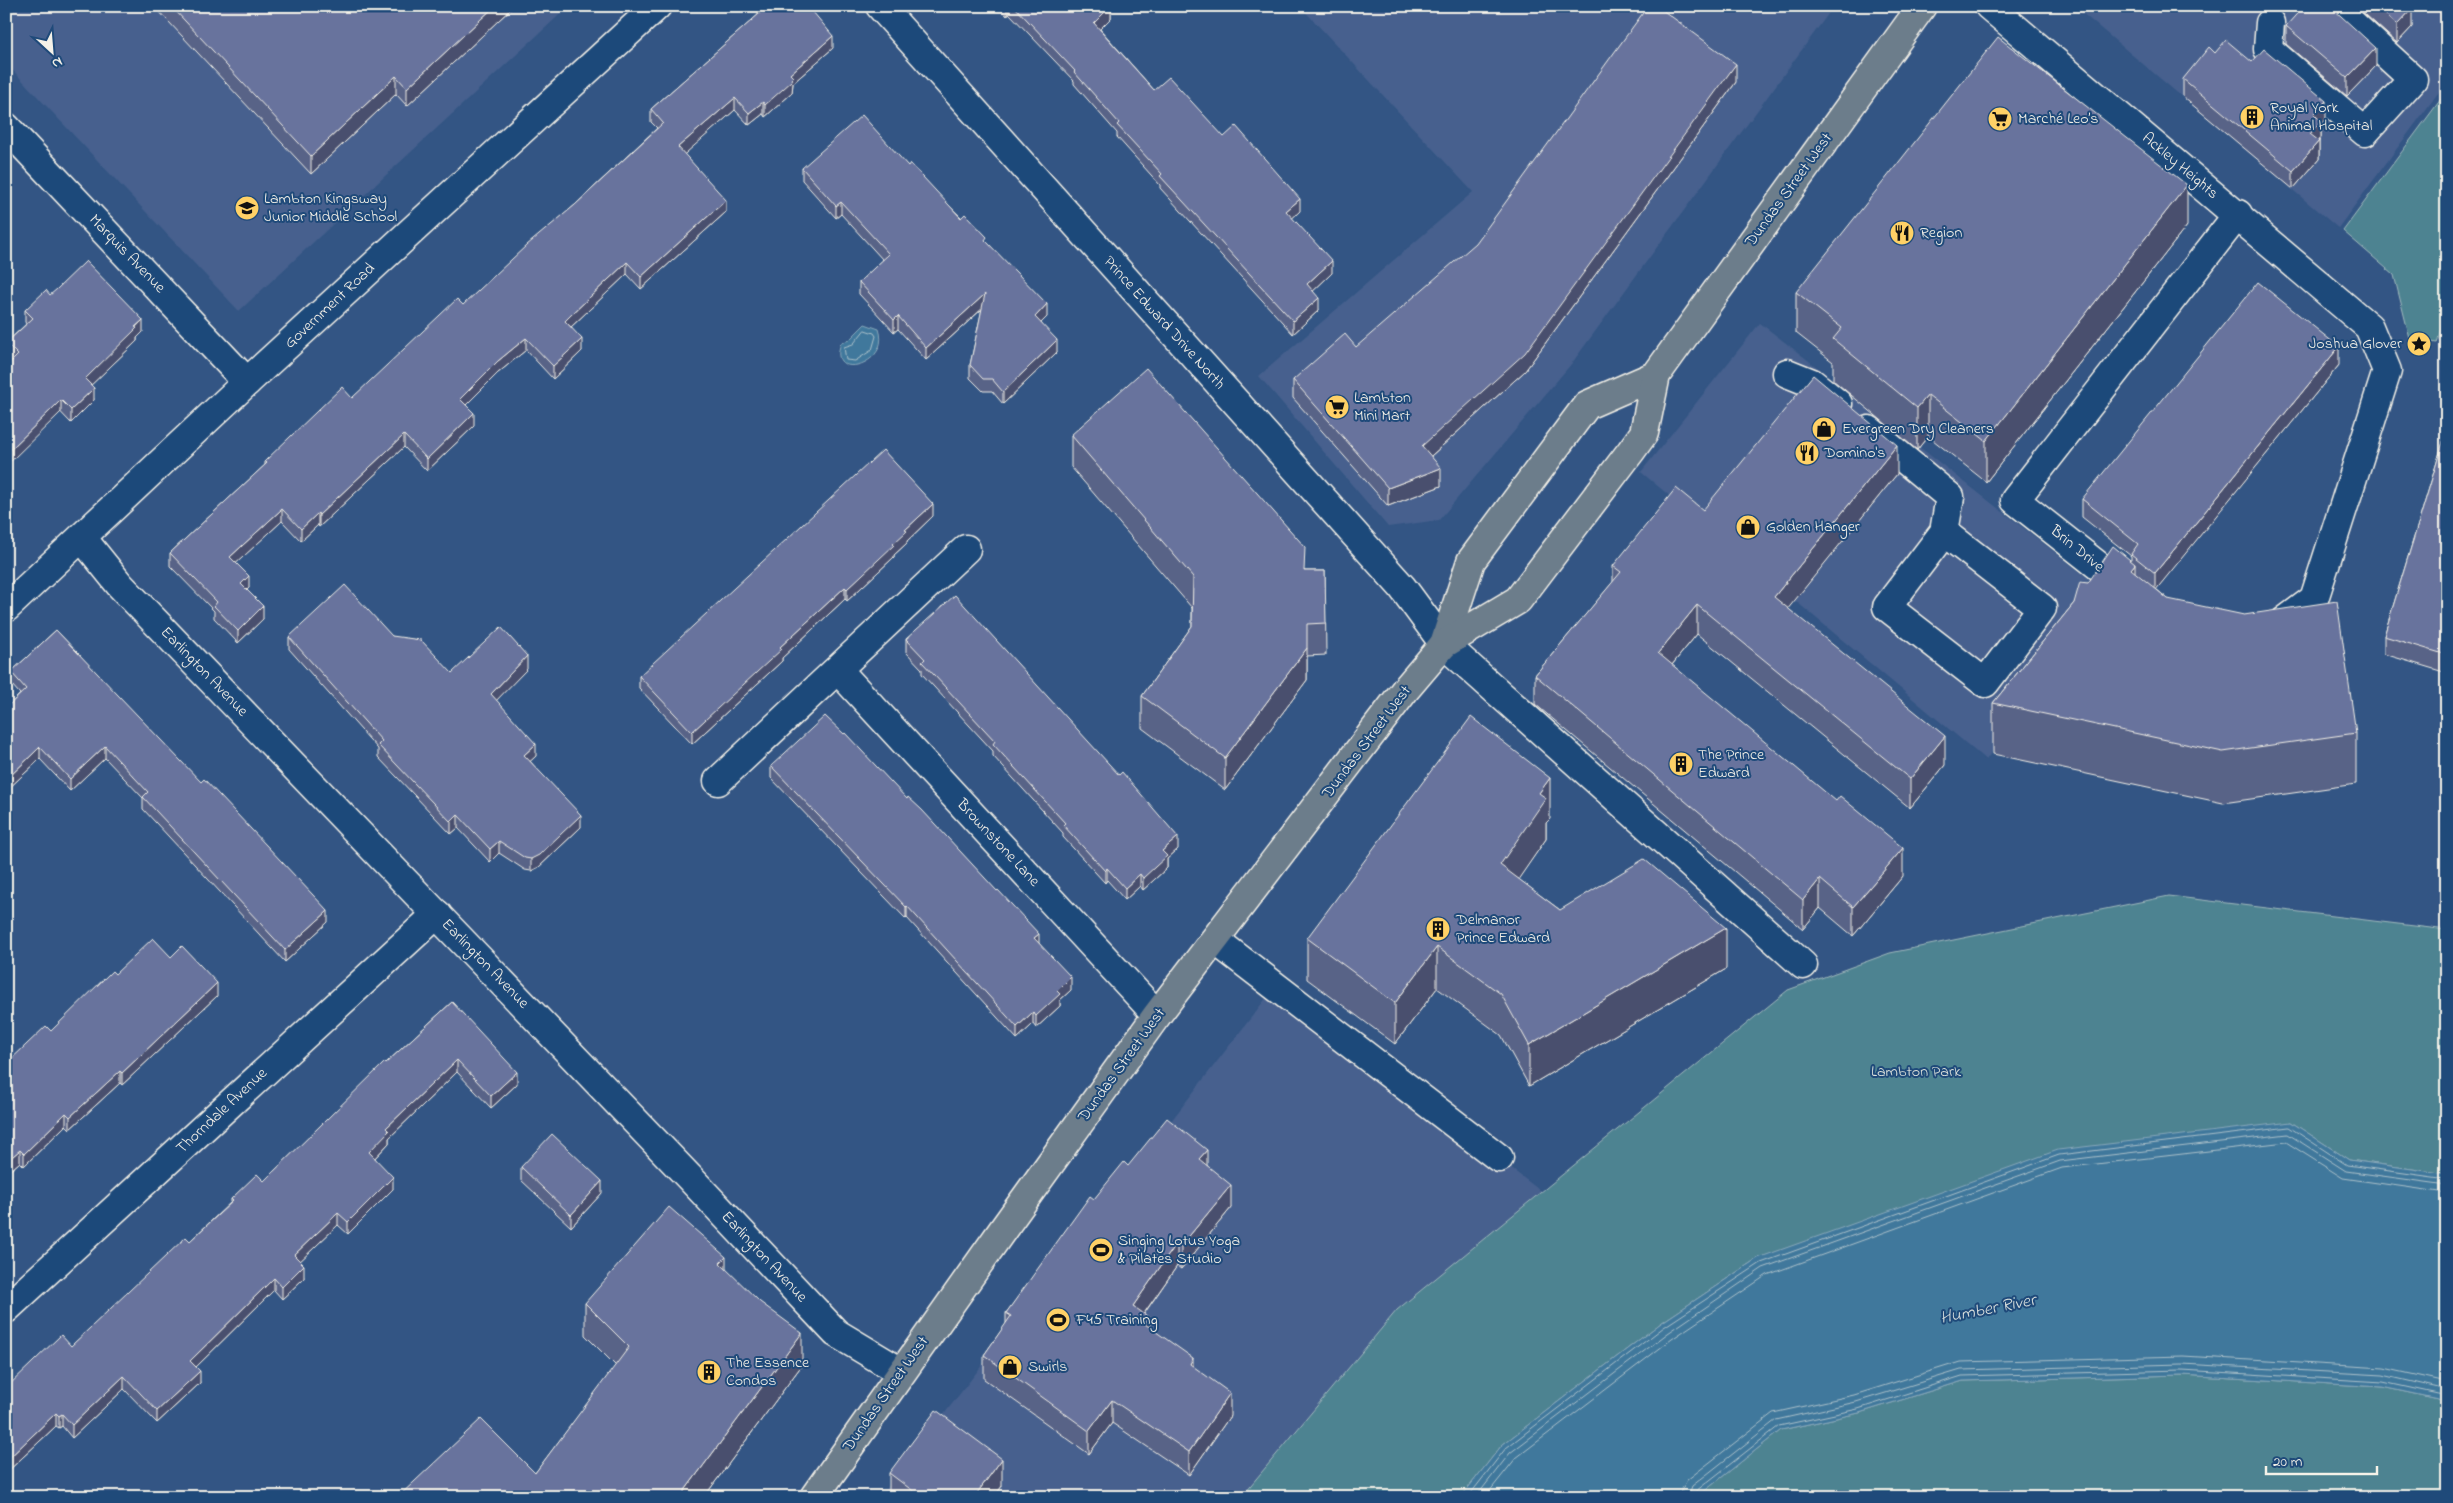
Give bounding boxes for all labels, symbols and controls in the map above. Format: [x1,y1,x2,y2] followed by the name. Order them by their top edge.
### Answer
[28,28,78,78] north arrow
[48,51,66,74] text: N
[2270,96,2373,138] place label: Royal York Animal Hospital
[2239,104,2265,130] building icon: Royal York Animal Hospital
[1987,106,2013,132] supermarket icon: Marché Leo’s
[2018,107,2098,131] place label: Marché Leo’s
[1739,127,1839,253] street label: Dundas Street West
[2136,127,2224,205] street label: Ackley Heights
[264,187,398,229] place label: Lambton Kingsway Junior Middle School
[234,195,260,221] school or university icon: Lambton Kingsway Junior Middle School
[83,209,172,300] street label: Marquis Avenue
[1889,220,1915,246] restaurant icon: Region
[1920,221,1962,245] place label: Region
[1097,251,1231,395] street label: Prince Edward Drive North
[279,257,381,355] street label: Government Road
[2406,331,2432,357] place icon: Joshua Glover
[2309,332,2402,356] place label: Joshua Glover
[1354,386,1411,428] place label: Lambton Mini Mart
[1324,394,1350,420] supermarket icon: Lambton Mini Mart
[1811,416,1837,442] shop icon: Evergreen Dry Cleaners
[1842,417,1994,441] place label: Evergreen Dry Cleaners
[1794,440,1820,466] restaurant icon: Domino's
[1823,441,1885,465] place label: Domino's
[1735,514,1761,540] shop icon: Golden Hanger
[1766,515,1860,539] place label: Golden Hanger
[2044,519,2110,579] street label: Brin Drive
[155,621,254,723] street label: Earlington Avenue
[1316,680,1418,804] street label: Dundas Street West
[1698,743,1765,785] place label: The Prince Edward
[1668,751,1694,777] building icon: The Prince Edward
[950,793,1046,893] street label: Brownstone Lane
[1455,908,1550,950] place label: Delmanor Prince Edward
[436,913,535,1015] street label: Earlington Avenue
[1425,916,1451,942] building icon: Delmanor Prince Edward
[1072,1002,1172,1128] street label: Dundas Street West
[1871,1060,1962,1084] park label: Lambton Park
[171,1062,274,1160] street label: Thorndale Avenue
[715,1206,813,1309] street label: Earlington Avenue
[1118,1229,1240,1271] place label: Singing Lotus Yoga & Pilates Studio
[1088,1237,1114,1263] sports icon: Singing Lotus Yoga & Pilates Studio
[1938,1288,2040,1332] water label: Humber River
[1045,1307,1071,1333] sports icon: F45 Training
[1075,1308,1158,1332] place label: F45 Training
[837,1331,935,1457] street label: Dundas Street West
[726,1351,810,1393] place label: The Essence Condos
[997,1354,1023,1380] shop icon: Swirls
[1028,1355,1067,1379] place label: Swirls
[696,1359,722,1385] building icon: The Essence Condos
[2266,1443,2377,1475] scale bar
[2273,1451,2303,1473] text: 20 m

